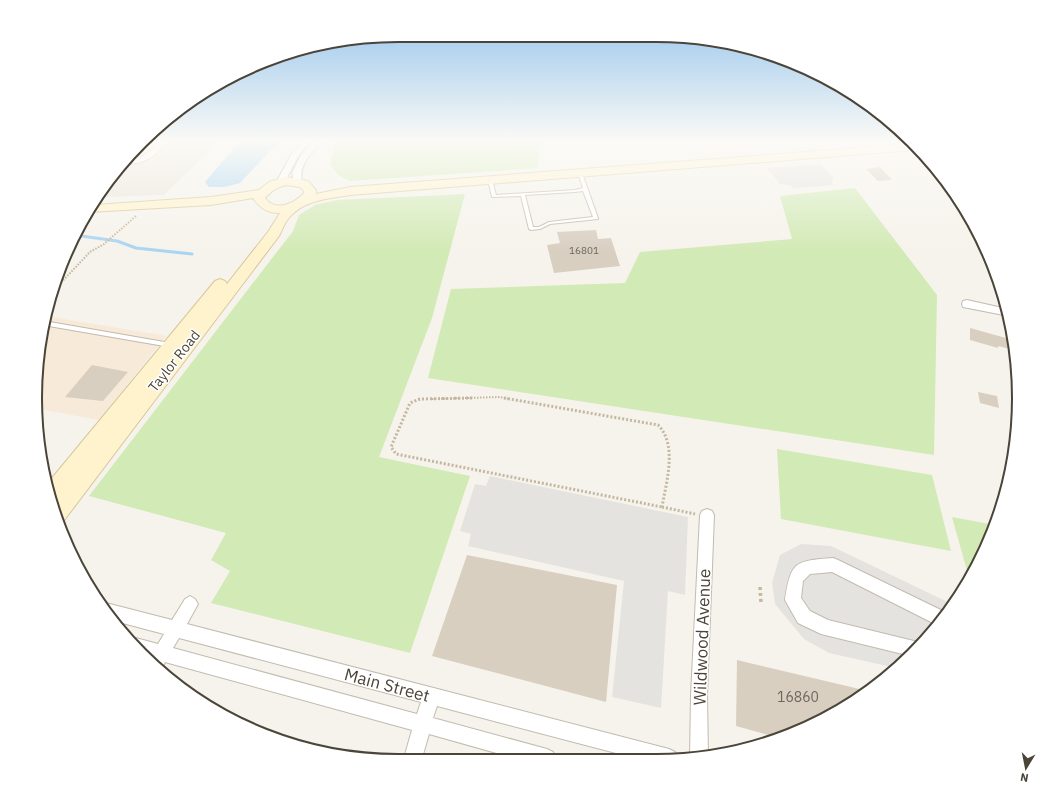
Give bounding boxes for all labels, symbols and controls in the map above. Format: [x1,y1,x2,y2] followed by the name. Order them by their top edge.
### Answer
[569,244,599,257] house number: 16801
[144,326,204,396] street label: Taylor Road
[689,568,715,706] street label: Wildwood Avenue
[342,663,432,707] street label: Main Street
[777,688,819,706] house number: 16860
[1006,748,1046,788] north arrow
[1019,770,1029,785] text: N

